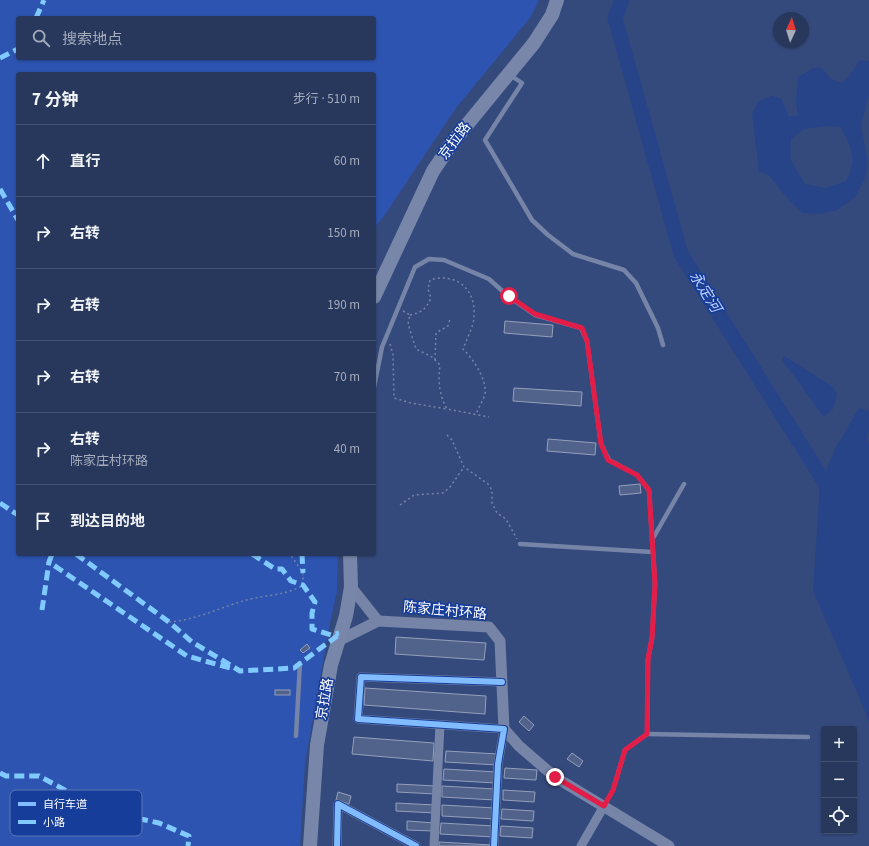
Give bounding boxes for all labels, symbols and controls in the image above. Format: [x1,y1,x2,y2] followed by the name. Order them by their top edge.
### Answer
[773,12,809,48] north arrow
[16,16,376,60] search box
[30,27,52,49] icon: search
[62,29,122,50] text: 搜索地点
[32,88,78,112] text: 7 分钟
[293,90,360,108] text: 步行 · 510 m
[434,118,476,164] street label: 京拉路
[32,150,54,172] icon: ahead
[70,151,100,172] text: 直行
[334,152,360,170] text: 60 m
[32,222,54,244] icon: right
[70,223,100,244] text: 右转
[327,224,360,242] text: 150 m
[684,267,727,319] water label: 永定河
[500,287,518,305] route start
[32,294,54,316] icon: right
[70,295,100,316] text: 右转
[327,296,360,314] text: 190 m
[32,366,54,388] icon: right
[70,367,100,388] text: 右转
[334,368,360,386] text: 70 m
[70,429,100,450] text: 右转
[32,438,54,460] icon: right
[334,440,360,458] text: 40 m
[70,452,148,470] text: 陈家庄村环路
[32,510,54,532] icon: arrive
[70,511,145,532] text: 到达目的地
[402,597,488,625] street label: 陈家庄村环路
[312,677,338,721] street label: 京拉路
[821,726,857,834] map controls
[821,726,857,762] button: +
[821,762,857,798] button: −
[546,768,564,786] route end
[10,790,142,836] legend
[43,797,87,812] text: 自行车道
[821,798,857,834] button: locate
[43,815,65,830] text: 小路

